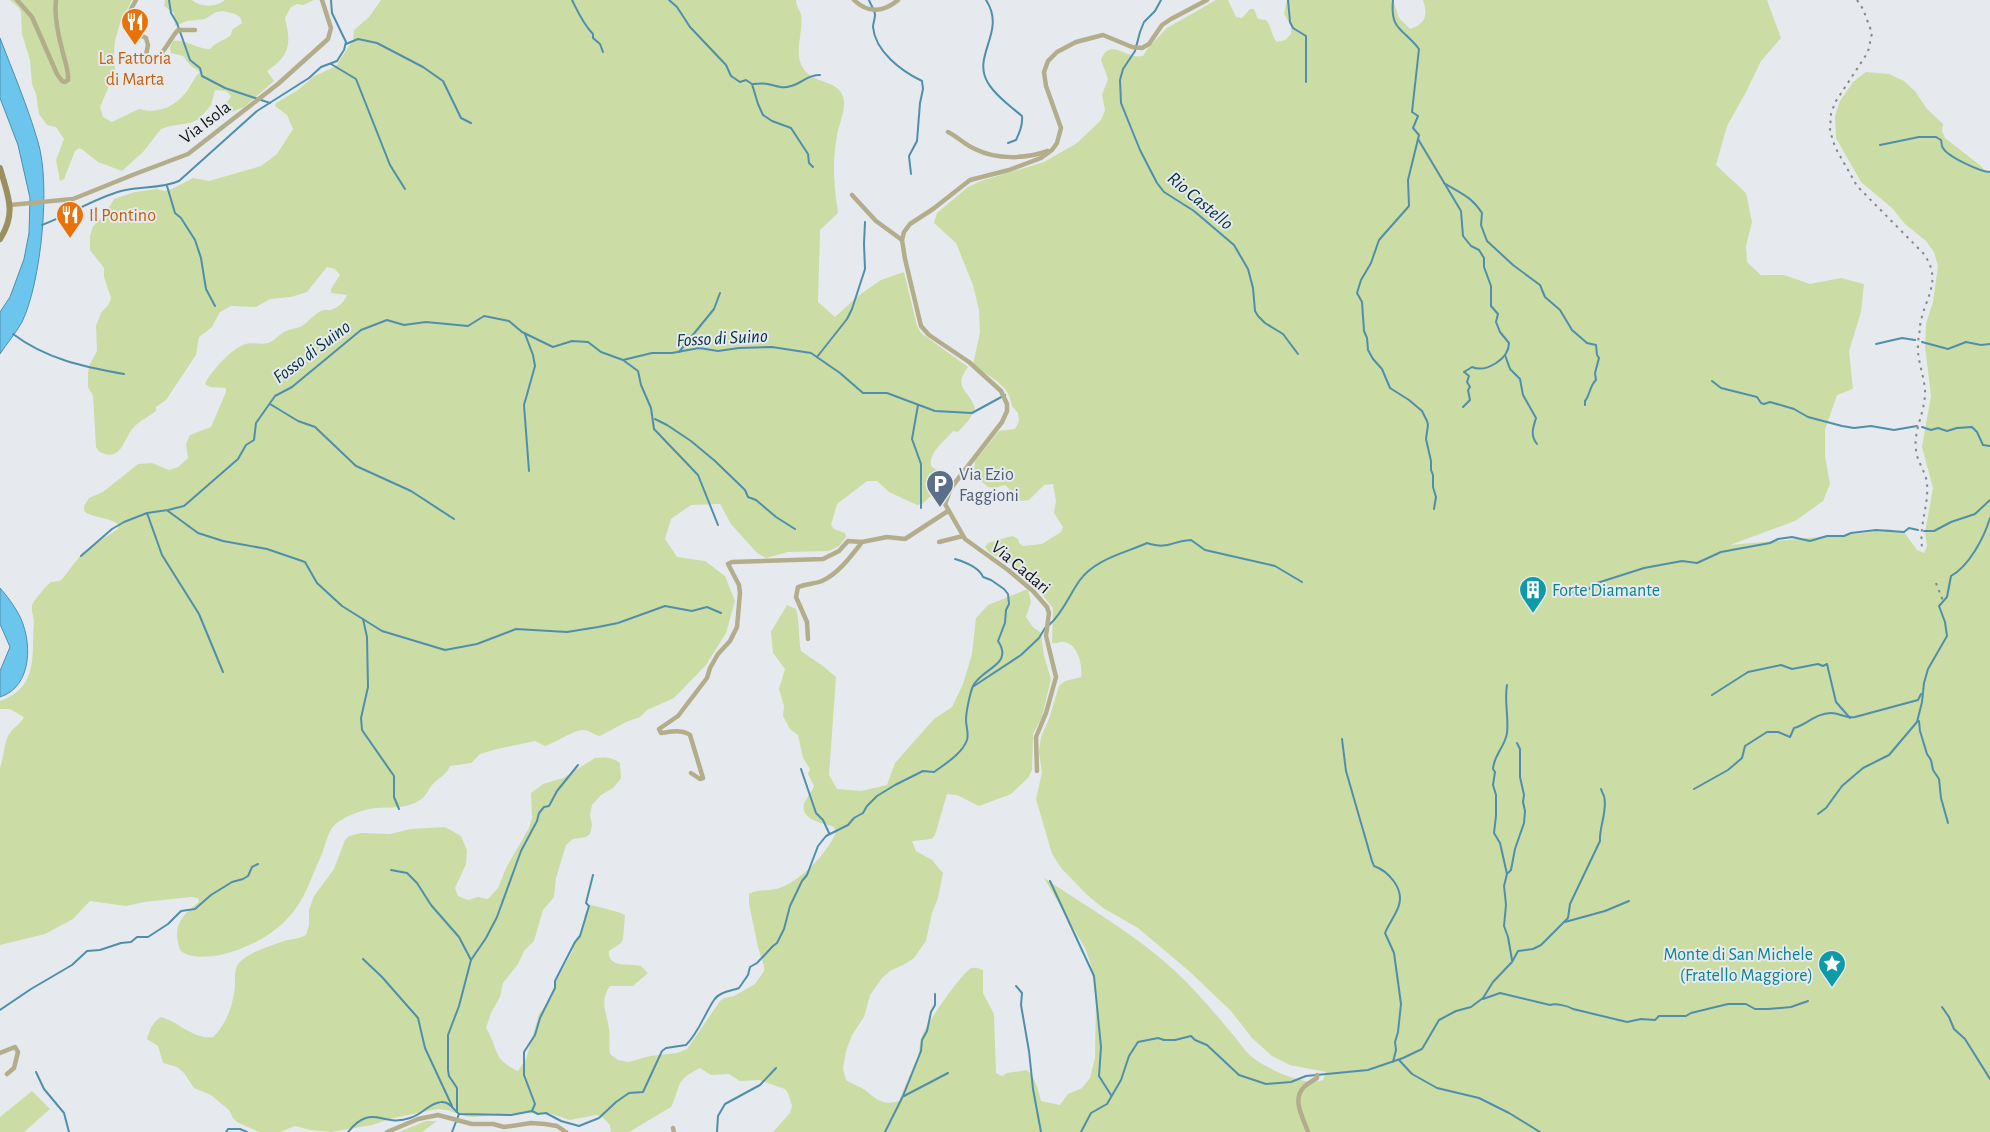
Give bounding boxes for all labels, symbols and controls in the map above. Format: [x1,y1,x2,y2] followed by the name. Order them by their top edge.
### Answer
[120,7,150,46] restaurant icon: La Fattoria di Marta
[99,50,171,89] place label: La Fattoria di Marta
[177,98,234,148] street label: Via Isola
[1164,169,1236,234] water label: Rio Castello
[55,200,85,239] restaurant icon: Il Pontino
[89,207,156,225] place label: Il Pontino
[270,317,354,387] water label: Fosso di Suino
[676,327,768,350] water label: Fosso di Suino
[959,466,1019,505] place label: Via Ezio Faggioni
[925,469,955,508] parking icon: Via Ezio Faggioni
[987,538,1053,598] street label: Via Cadari
[1518,575,1548,614] building icon: Forte Diamante
[1552,582,1660,600] place label: Forte Diamante
[1663,946,1813,985] place label: Monte di San Michele (Fratello Maggiore)
[1817,949,1847,988] place icon: Monte di San Michele (Fratello Maggiore)

